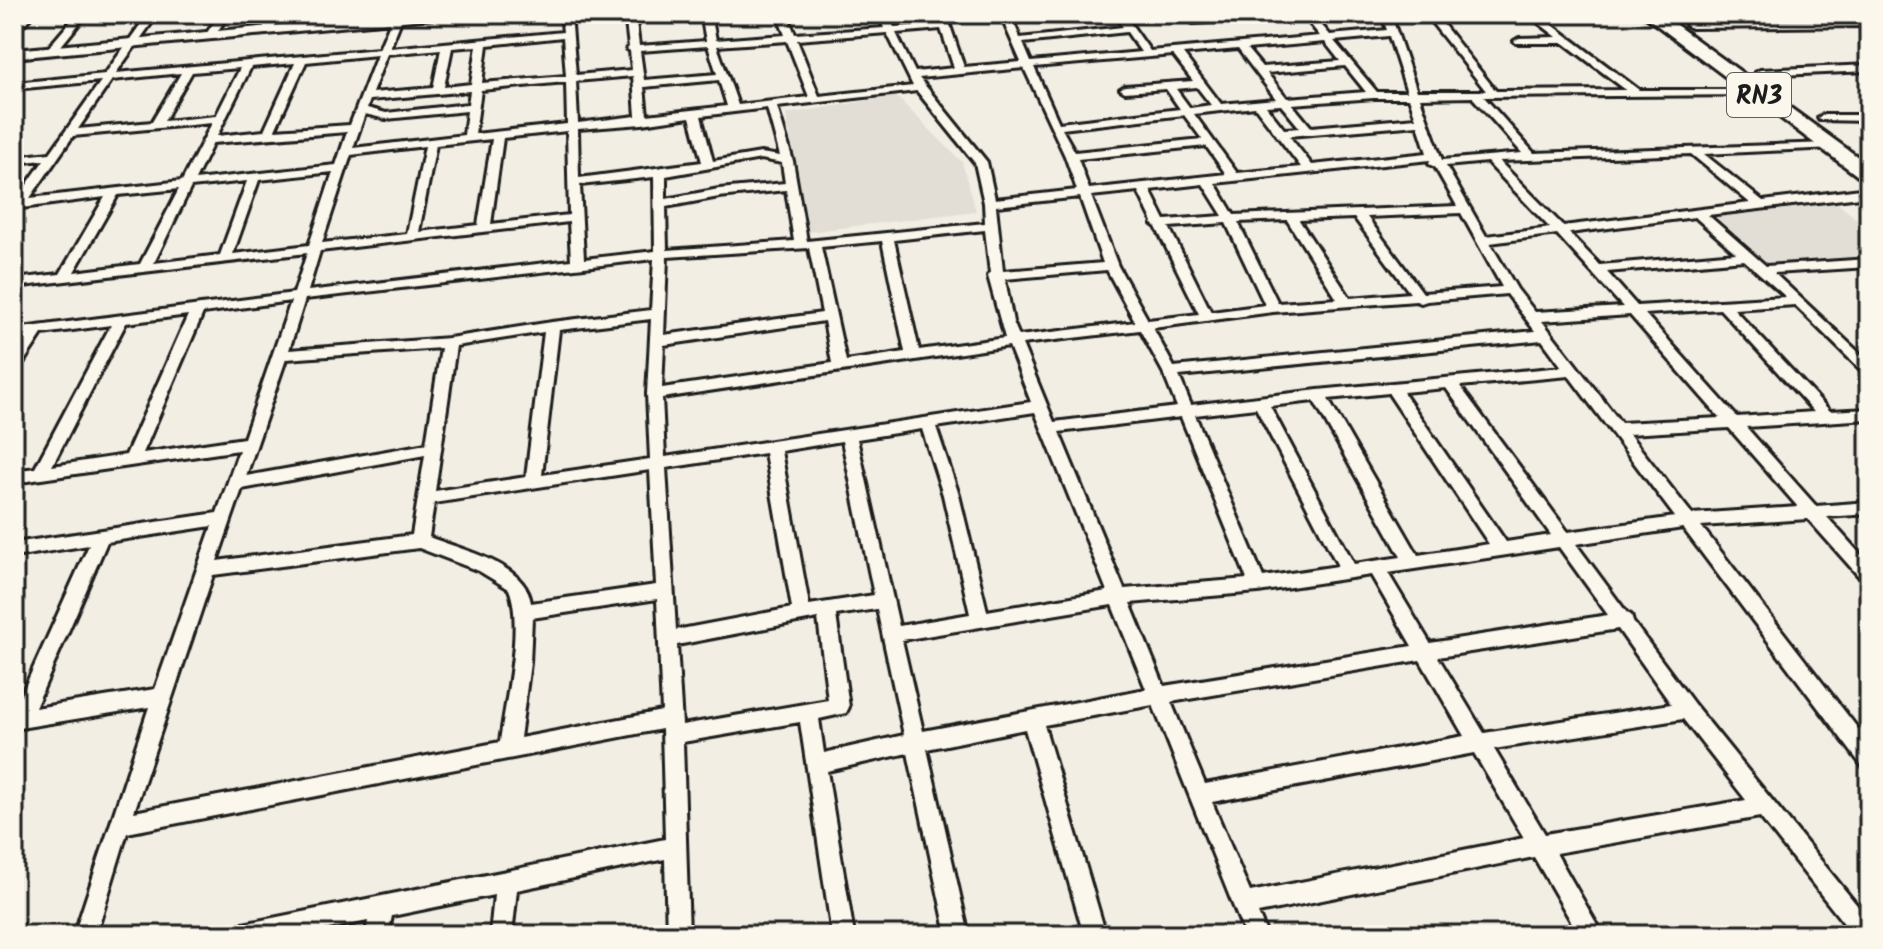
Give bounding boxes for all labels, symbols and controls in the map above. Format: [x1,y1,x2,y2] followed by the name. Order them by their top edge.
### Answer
[1727,73,1791,117] road number: RN3

